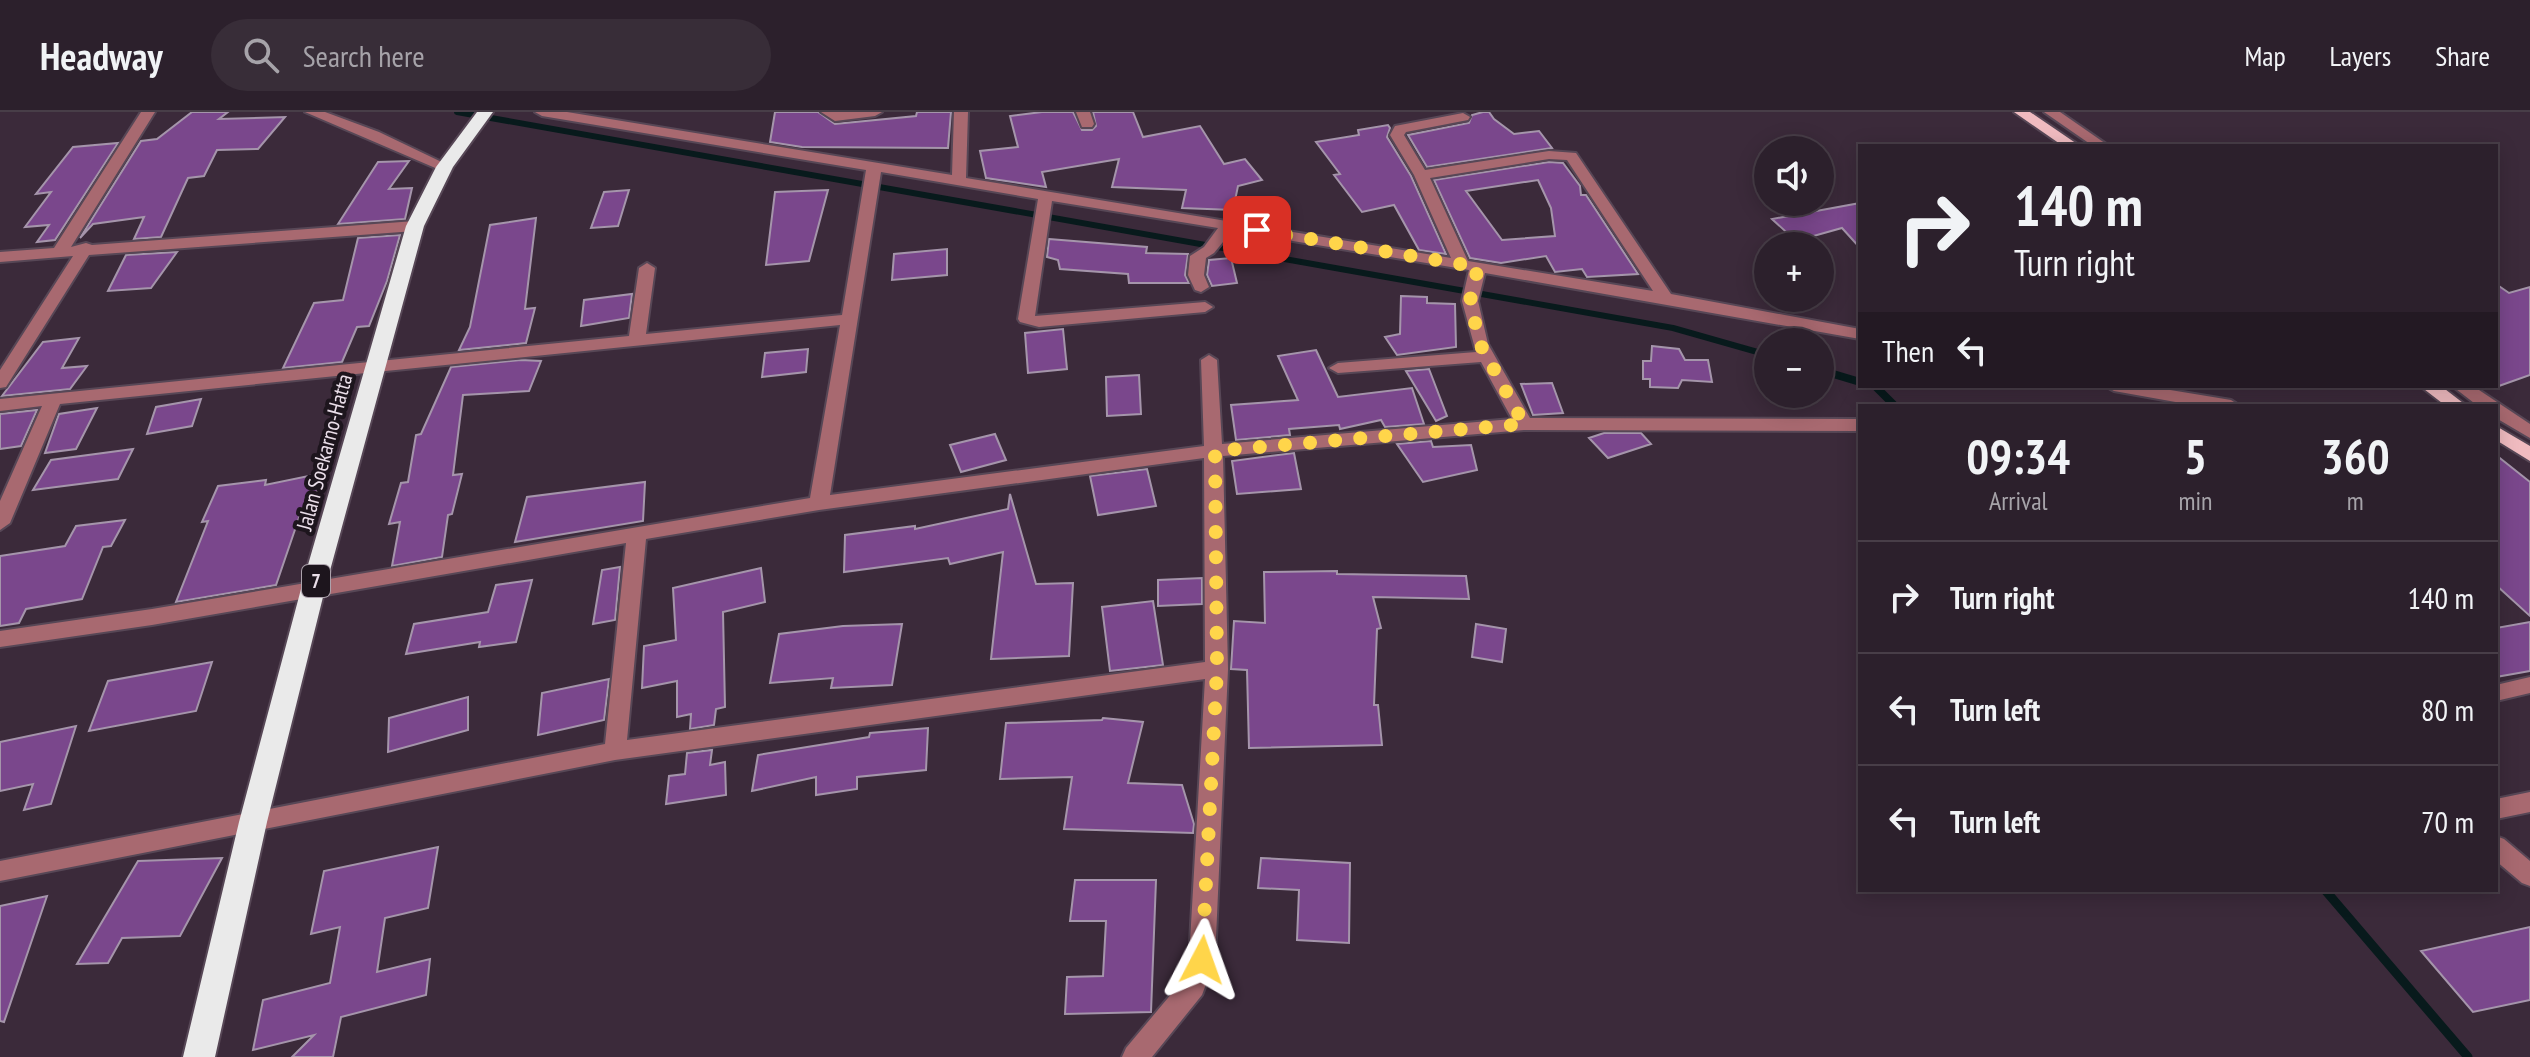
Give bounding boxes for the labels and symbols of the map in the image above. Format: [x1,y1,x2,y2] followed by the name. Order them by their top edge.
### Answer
[1223,196,1291,264] pin
[289,371,358,534] street label: Jalan Soekarno-Hatta
[302,565,330,597] road number: 7
[1160,918,1244,1002] position arrow

